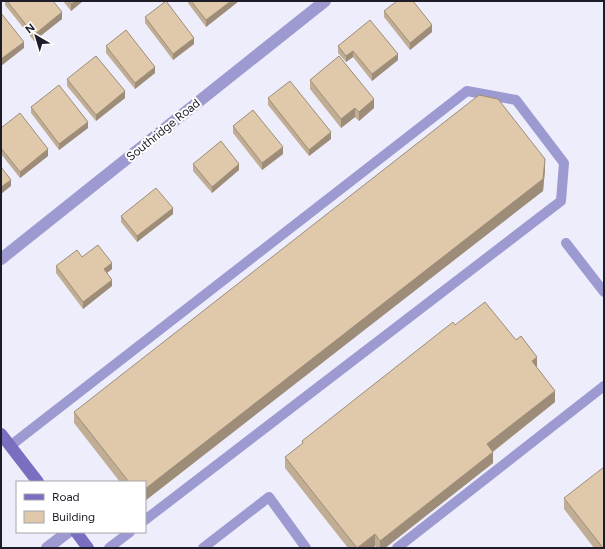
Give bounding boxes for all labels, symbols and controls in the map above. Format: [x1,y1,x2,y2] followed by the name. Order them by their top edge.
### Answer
[16,16,56,56] north arrow
[23,21,38,36] text: N
[123,96,203,164] street label: Southridge Road
[16,481,146,533] legend
[52,490,80,504] text: Road
[52,510,95,524] text: Building

